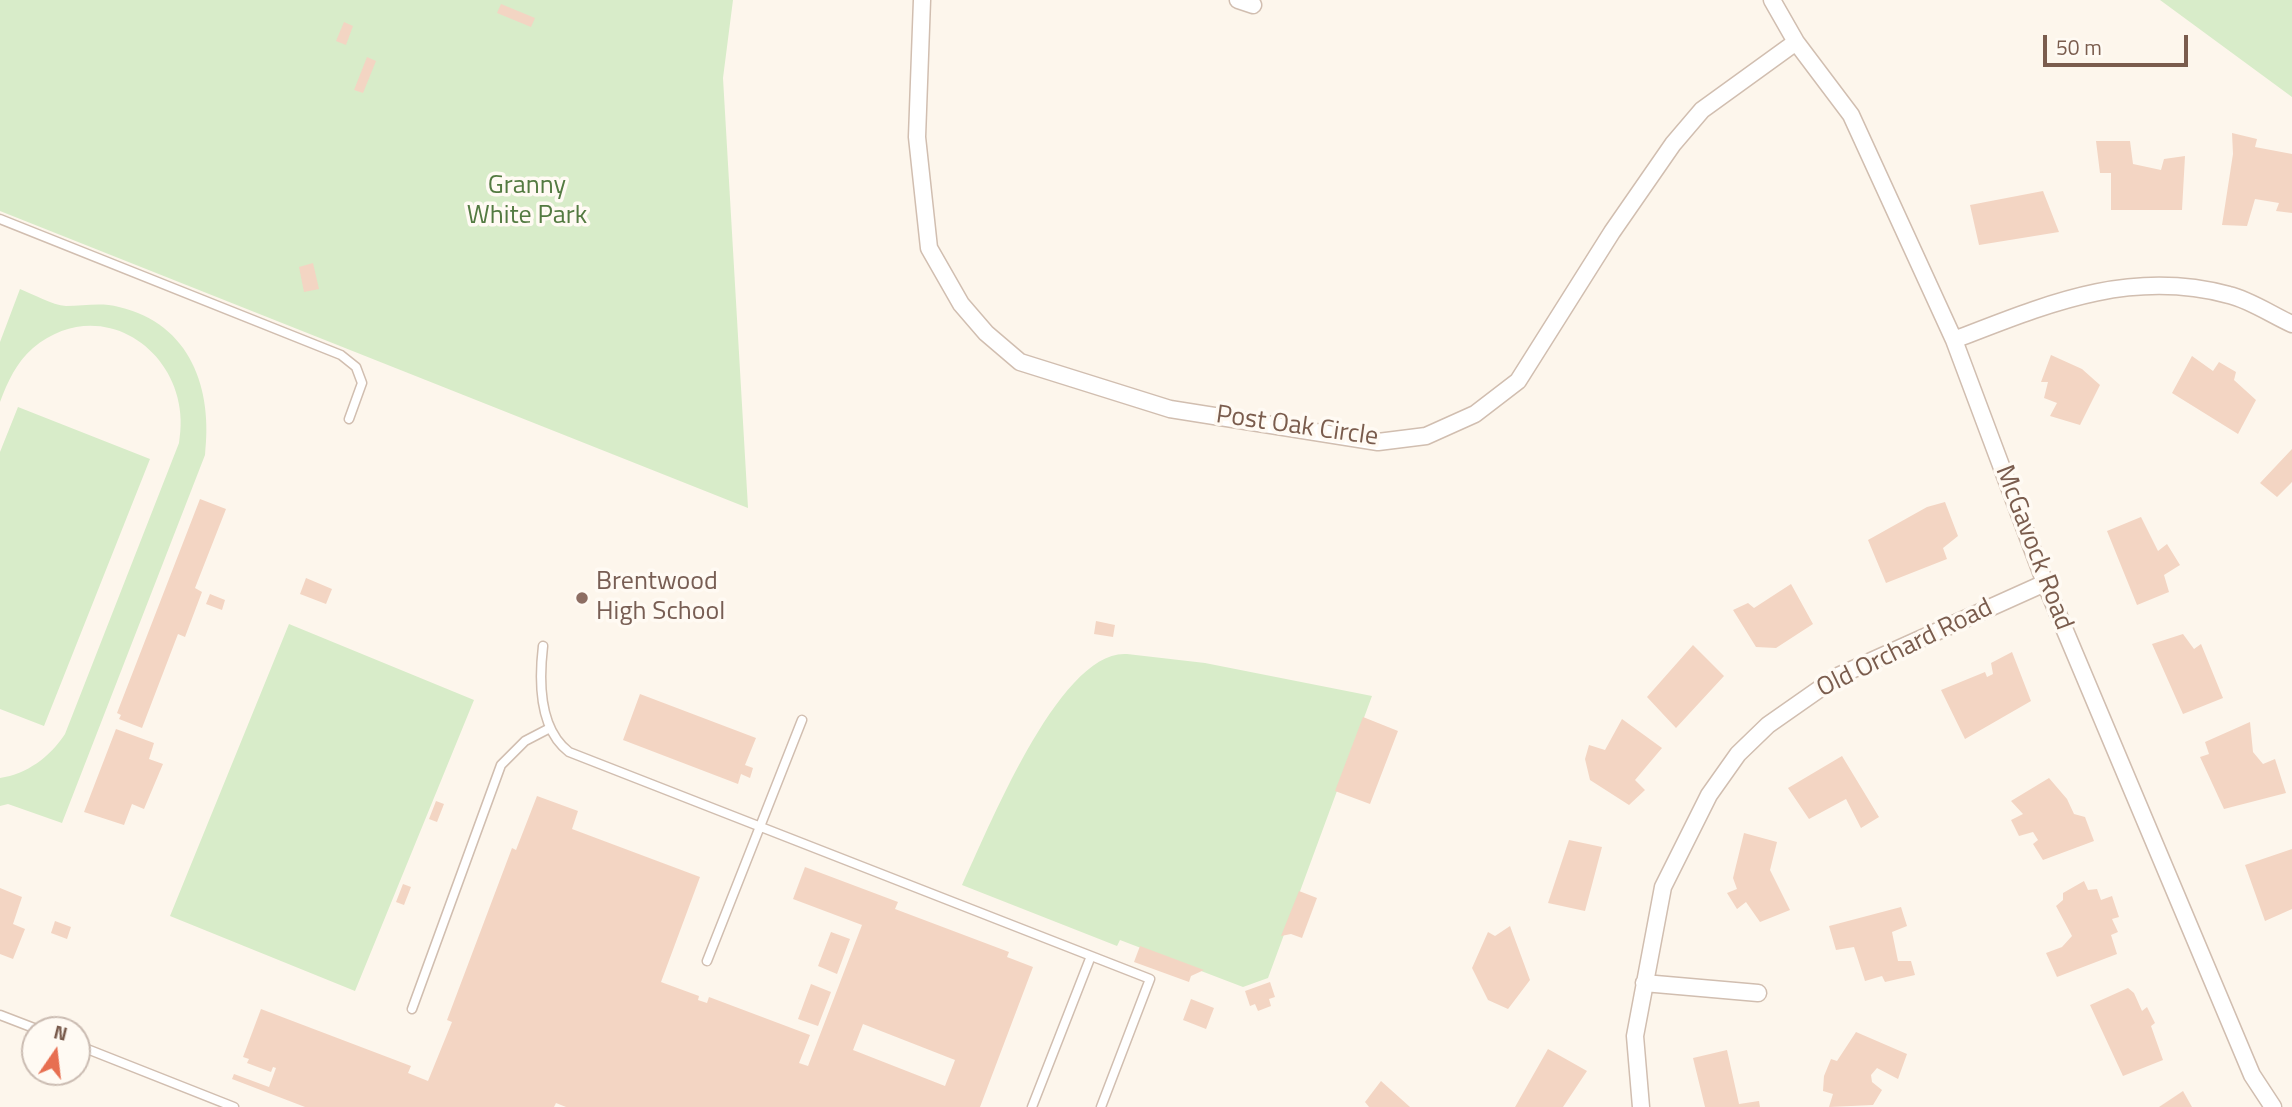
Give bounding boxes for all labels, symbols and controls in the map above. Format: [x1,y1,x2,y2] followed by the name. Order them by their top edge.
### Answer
[2047,21,2192,65] scale bar
[2056,31,2102,63] text: 50 m
[467,171,587,232] park label: Granny White Park
[1214,400,1380,454] street label: Post Oak Circle
[1987,461,2079,635] street label: McGavock Road
[596,567,725,628] place label: Brentwood High School
[574,590,590,606] marker: Brentwood High School
[1812,593,1998,705] street label: Old Orchard Road
[21,1016,91,1086] north arrow
[51,1016,71,1048] text: N

